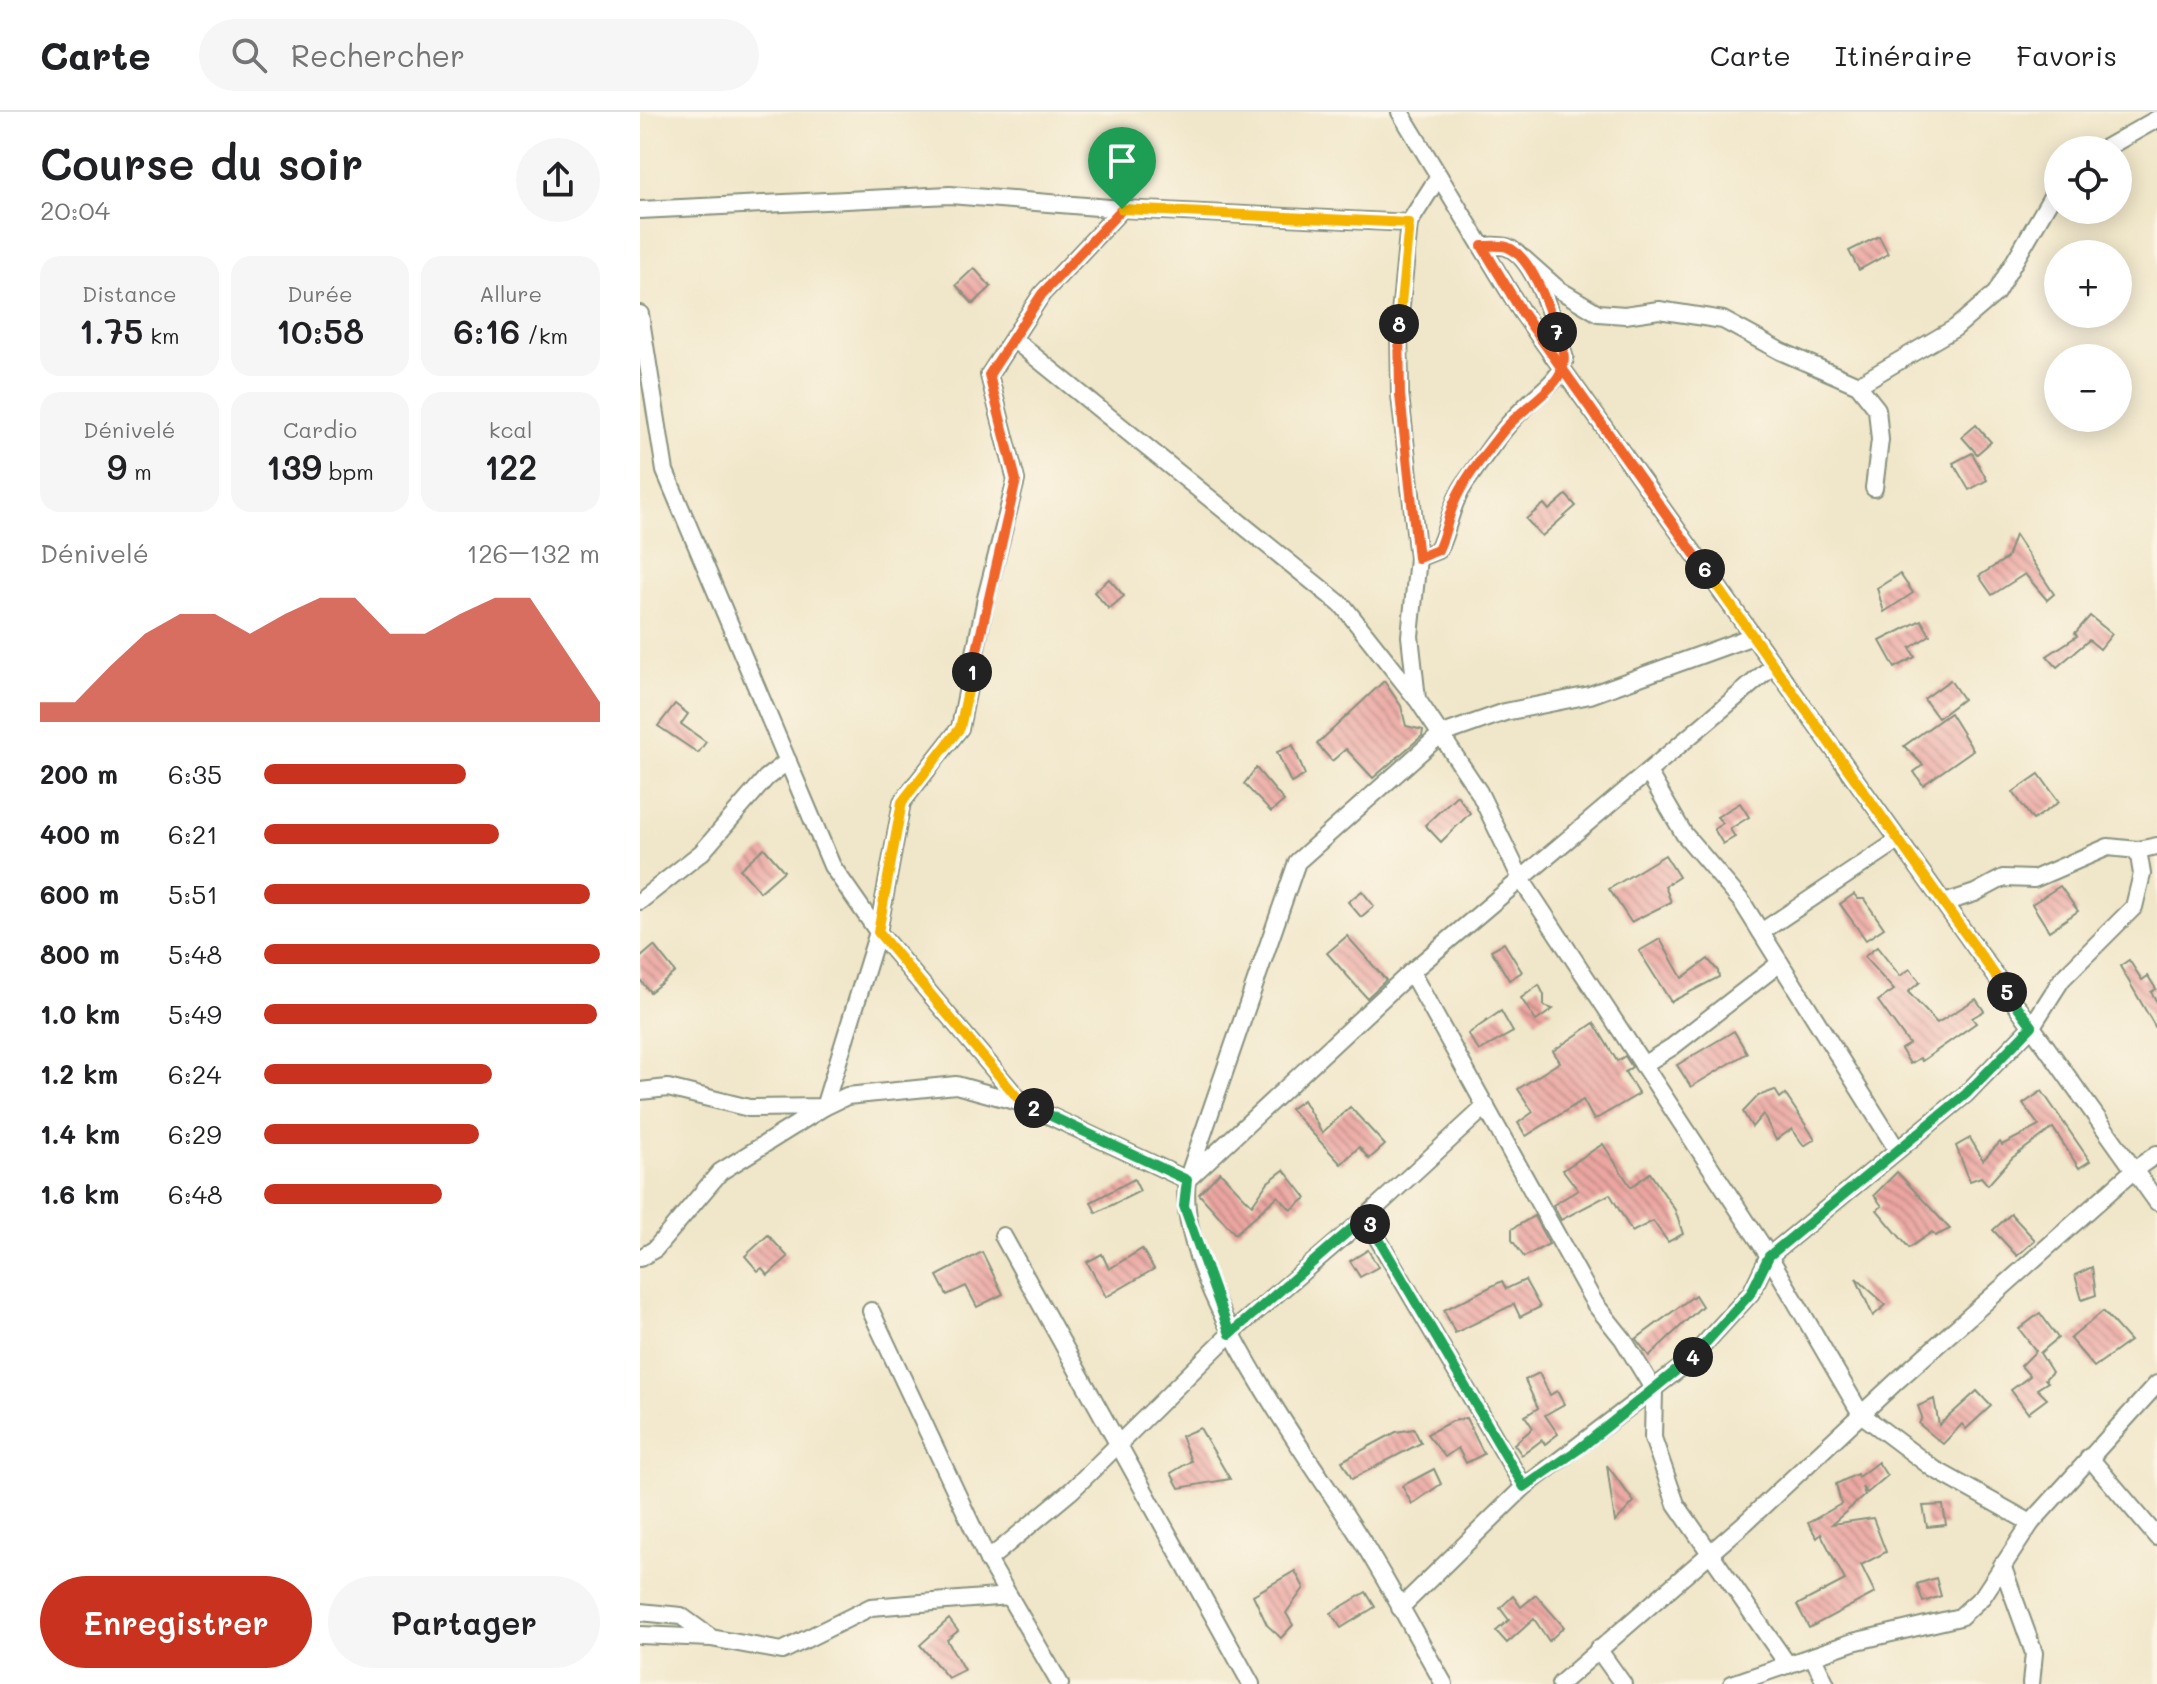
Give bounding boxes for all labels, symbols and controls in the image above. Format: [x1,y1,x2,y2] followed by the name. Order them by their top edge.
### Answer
[199,19,759,91] search box
[40,30,151,80] text: Carte
[227,33,271,77] icon: search
[291,35,465,75] text: Rechercher
[1710,37,1791,73] text: Carte
[1835,37,1972,73] text: Itinéraire
[2016,37,2117,73] text: Favoris
[1088,127,1156,209] pin
[40,134,363,191] text: Course du soir
[2044,136,2132,432] map controls
[2044,136,2132,224] button: locate
[516,138,600,222] button: share
[1100,139,1144,183] icon: arrive
[40,193,110,227] text: 20:04
[2044,240,2132,328] button: +
[82,279,177,308] text: Distance
[287,279,353,308] text: Durée
[479,279,542,308] text: Allure
[1379,304,1419,344] pin: 8
[79,308,143,353] text: 1.75
[276,308,364,353] text: 10:58
[453,308,520,353] text: 6:16
[1392,309,1406,338] text: 8
[1537,312,1577,352] pin: 7
[1551,317,1563,346] text: 7
[143,321,180,350] text: km
[520,321,568,350] text: /km
[2044,344,2132,432] button: −
[83,415,175,444] text: Dénivelé
[283,415,357,444] text: Cardio
[489,415,533,444] text: kcal
[107,444,127,489] text: 9
[266,444,322,489] text: 139
[484,444,537,489] text: 122
[127,457,152,486] text: m
[322,457,374,486] text: bpm
[40,536,149,570] text: Dénivelé
[467,536,600,570] text: 126–132 m
[1685,549,1725,589] pin: 6
[1698,554,1712,583] text: 6
[952,652,992,692] pin: 1
[967,657,977,686] text: 1
[40,757,118,791] text: 200 m
[168,757,222,791] text: 6:35
[40,817,120,851] text: 400 m
[168,817,218,851] text: 6:21
[40,877,119,911] text: 600 m
[168,877,218,911] text: 5:51
[40,937,120,971] text: 800 m
[168,937,222,971] text: 5:48
[1987,972,2027,1012] pin: 5
[2001,977,2013,1006] text: 5
[40,997,120,1031] text: 1.0 km
[168,997,222,1031] text: 5:49
[40,1057,118,1091] text: 1.2 km
[168,1057,222,1091] text: 6:24
[1014,1088,1054,1128] pin: 2
[1028,1093,1040,1122] text: 2
[40,1117,120,1151] text: 1.4 km
[168,1117,222,1151] text: 6:29
[40,1177,119,1211] text: 1.6 km
[168,1177,223,1211] text: 6:48
[1350,1204,1390,1244] pin: 3
[1363,1209,1377,1238] text: 3
[1673,1337,1713,1377] pin: 4
[1686,1342,1700,1371] text: 4
[40,1576,312,1668] button: Enregistrer
[328,1576,600,1668] button: Partager

